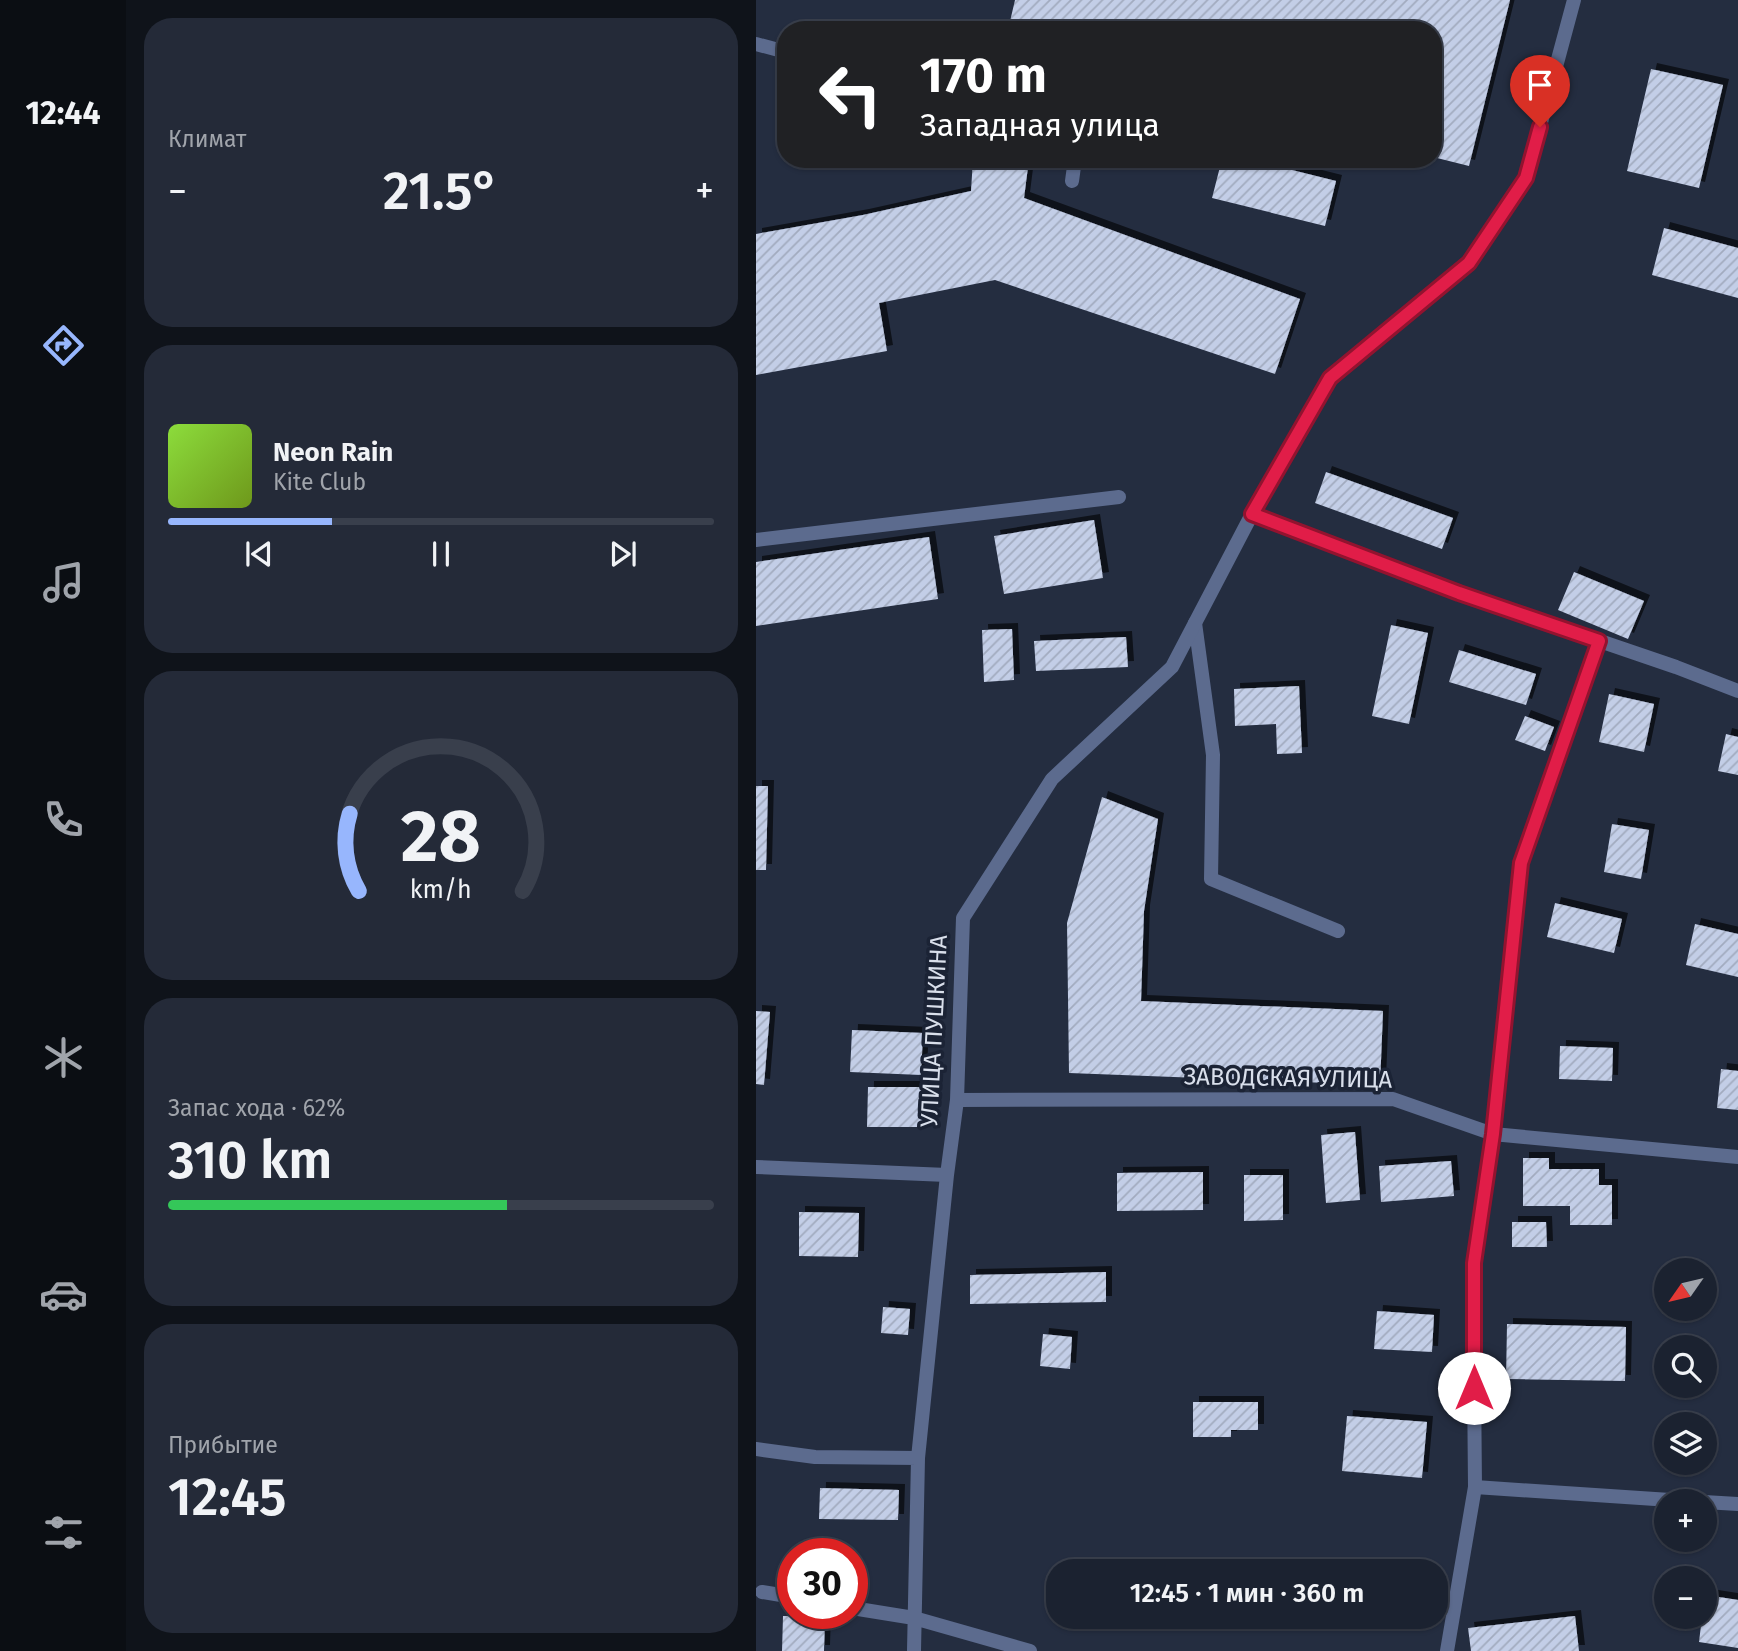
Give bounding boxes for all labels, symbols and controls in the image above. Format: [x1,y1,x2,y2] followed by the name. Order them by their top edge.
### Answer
[920,46,1047,105] text: 170 m
[805,49,896,140] icon: left
[1510,55,1570,127] pin
[1521,66,1559,104] icon: arrive
[25,94,101,132] text: 12:44
[920,106,1160,144] text: Западная улица
[168,125,246,153] text: Климат
[383,160,499,223] text: 21.5°
[168,168,187,214] text: −
[695,168,714,214] text: +
[39,321,88,370] icon: directions
[273,437,393,468] text: Neon Rain
[273,468,366,496] text: Kite Club
[240,535,278,573] icon: previous
[422,535,460,573] icon: pause
[604,535,642,573] icon: next
[39,558,88,607] icon: music
[401,794,481,881] text: 28
[39,795,88,844] icon: phone
[410,875,472,905] text: km/h
[915,934,953,1128] street label: УЛИЦА ПУШКИНА
[39,1033,88,1082] icon: climate
[1184,1062,1393,1094] street label: ЗАВОДСКАЯ УЛИЦА
[168,1094,345,1122] text: Запас хода · 62%
[168,1129,332,1192] text: 310 km
[1654,1258,1717,1321] north arrow
[1654,1258,1717,1629] map controls
[39,1270,88,1319] icon: car
[1654,1335,1717,1398] button: search
[1437,1351,1511,1425] position arrow
[1654,1412,1717,1475] button: layers
[168,1431,278,1459] text: Прибытие
[168,1466,286,1529] text: 12:45
[1654,1489,1717,1552] button: +
[39,1508,88,1557] icon: filters
[777,1538,868,1629] speed limit sign: 30
[1654,1566,1717,1629] button: −
[1130,1578,1364,1609] text: 12:45 · 1 мин · 360 m

